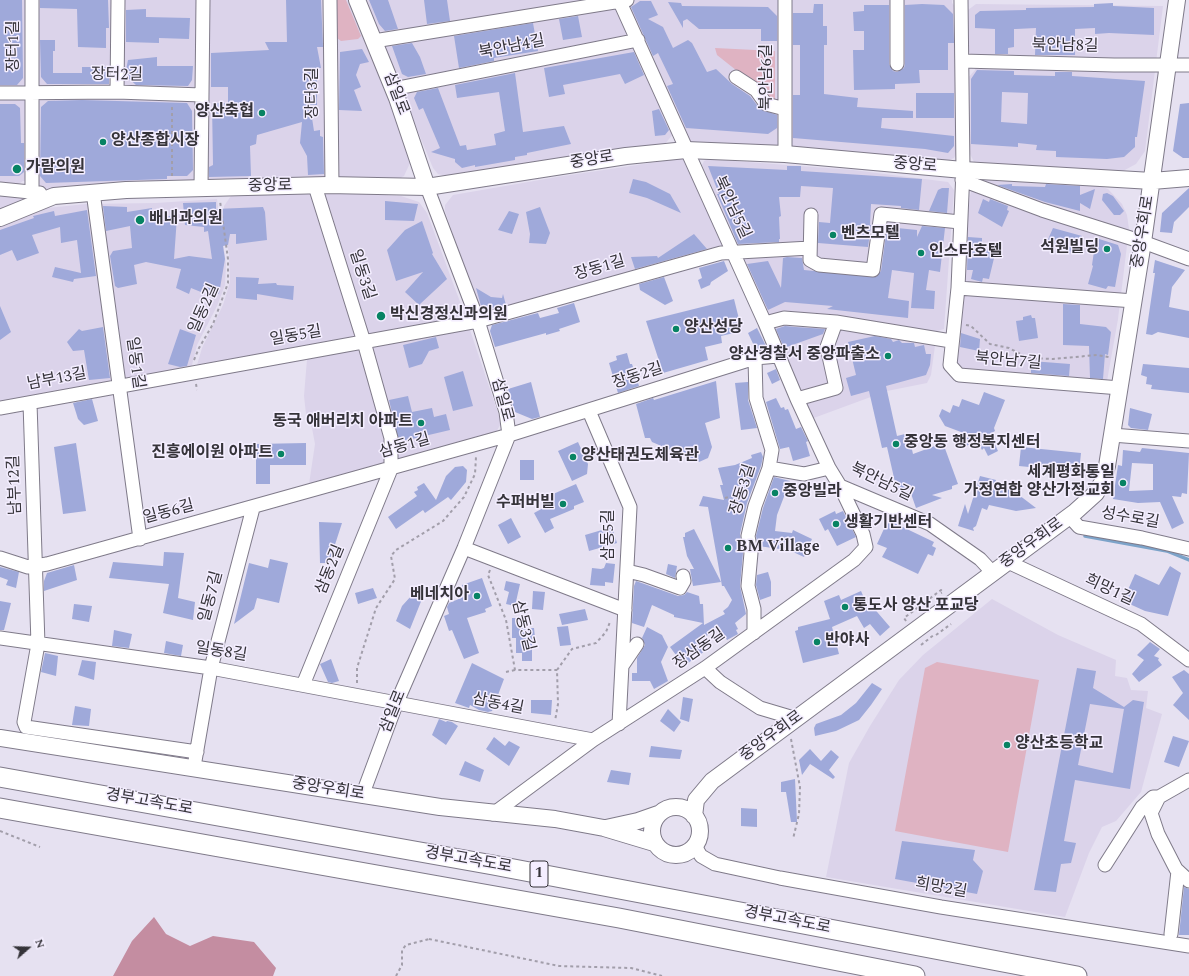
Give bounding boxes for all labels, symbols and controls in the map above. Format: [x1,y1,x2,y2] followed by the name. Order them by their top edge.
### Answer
[5,20,25,72] street label: 장터1길
[477,32,547,64] street label: 북안남4길
[1031,37,1099,57] street label: 북안남8길
[758,44,778,110] street label: 북안남6길
[91,66,143,86] street label: 장터2길
[304,67,324,119] street label: 장터3길
[378,70,412,118] street label: 삼일로
[195,103,254,123] place label: 양산축협
[257,108,267,118] marker: 양산축협
[111,132,199,152] place label: 양산종합시장
[98,137,108,147] marker: 양산종합시장
[569,148,615,174] street label: 중앙로
[892,155,938,177] street label: 중앙로
[26,159,85,179] place label: 가람의원
[11,163,23,175] marker: 가람의원
[708,174,754,242] street label: 북안남5길
[248,177,292,197] street label: 중앙로
[1129,194,1159,270] street label: 중앙우회로
[149,210,223,230] place label: 배내과의원
[134,214,146,226] marker: 배내과의원
[841,225,900,245] place label: 벤츠모텔
[828,230,838,240] marker: 벤츠모텔
[1040,239,1099,259] place label: 석원빌딩
[929,243,1003,263] place label: 인스타호텔
[1102,244,1112,254] marker: 석원빌딩
[344,247,378,303] street label: 일동3길
[916,248,926,258] marker: 인스타호텔
[572,253,628,285] street label: 장동1길
[186,281,224,337] street label: 일동2길
[390,306,508,326] place label: 박신경정신과의원
[375,310,387,322] marker: 박신경정신과의원
[684,319,743,339] place label: 양산성당
[269,323,323,351] street label: 일동5길
[671,324,681,334] marker: 양산성당
[121,336,147,390] street label: 일동1길
[729,346,880,366] place label: 양산경찰서 중앙파출소
[974,350,1042,374] street label: 북안남7길
[883,351,893,361] marker: 양산경찰서 중앙파출소
[610,360,666,394] street label: 장동2길
[26,365,88,395] street label: 남부13길
[486,376,516,424] street label: 삼일로
[273,413,413,433] place label: 동국 애버리치 아파트
[416,418,426,428] marker: 동국 애버리치 아파트
[377,431,433,463] street label: 삼동1길
[904,434,1040,454] place label: 중앙동 행정복지센터
[891,439,901,449] marker: 중앙동 행정복지센터
[151,444,273,464] place label: 진흥에이원 아파트
[581,447,699,467] place label: 양산태권도체육관
[276,449,286,459] marker: 진흥에이원 아파트
[568,452,578,462] marker: 양산태권도체육관
[5,455,27,515] street label: 남부12길
[847,460,915,506] street label: 북안남5길
[727,462,761,518] street label: 장동3길
[964,464,1115,502] place label: 세계평화통일 가정연합 양산가정교회
[1118,478,1128,488] marker: 세계평화통일 가정연합 양산가정교회
[783,483,842,503] place label: 중앙빌라
[770,488,780,498] marker: 중앙빌라
[496,494,555,514] place label: 수퍼버빌
[141,497,197,529] street label: 일동6길
[558,499,568,509] marker: 수퍼버빌
[1099,504,1161,534] street label: 성수로길
[600,509,620,561] street label: 삼동5길
[844,514,932,534] place label: 생활기반센터
[997,515,1067,573] street label: 중앙우회로
[831,519,841,529] marker: 생활기반센터
[736,538,820,558] place label: BM Village
[312,542,350,598] street label: 삼동2길
[723,543,733,553] marker: BM Village
[196,569,228,625] street label: 일동7길
[1081,571,1137,611] street label: 희망1길
[410,586,469,606] place label: 베네치아
[472,591,482,601] marker: 베네치아
[853,597,979,617] place label: 통도사 양산 포교당
[506,598,538,654] street label: 삼동3길
[840,602,850,612] marker: 통도사 양산 포교당
[670,625,730,675] street label: 장삼동길
[825,632,869,652] place label: 반야사
[812,637,822,647] marker: 반야사
[194,639,248,667] street label: 일동8길
[377,688,411,736] street label: 삼일로
[471,691,525,719] street label: 삼동4길
[737,708,807,766] street label: 중앙우회로
[1015,735,1103,755] place label: 양산초등학교
[1002,740,1012,750] marker: 양산초등학교
[290,775,366,805] street label: 중앙우회로
[104,786,194,820] street label: 경부고속도로
[423,844,513,878] street label: 경부고속도로
[530,861,548,887] road number: 1
[914,875,968,903] street label: 희망2길
[742,903,832,939] street label: 경부고속도로
[8,928,48,968] north arrow
[30,937,49,951] text: N

